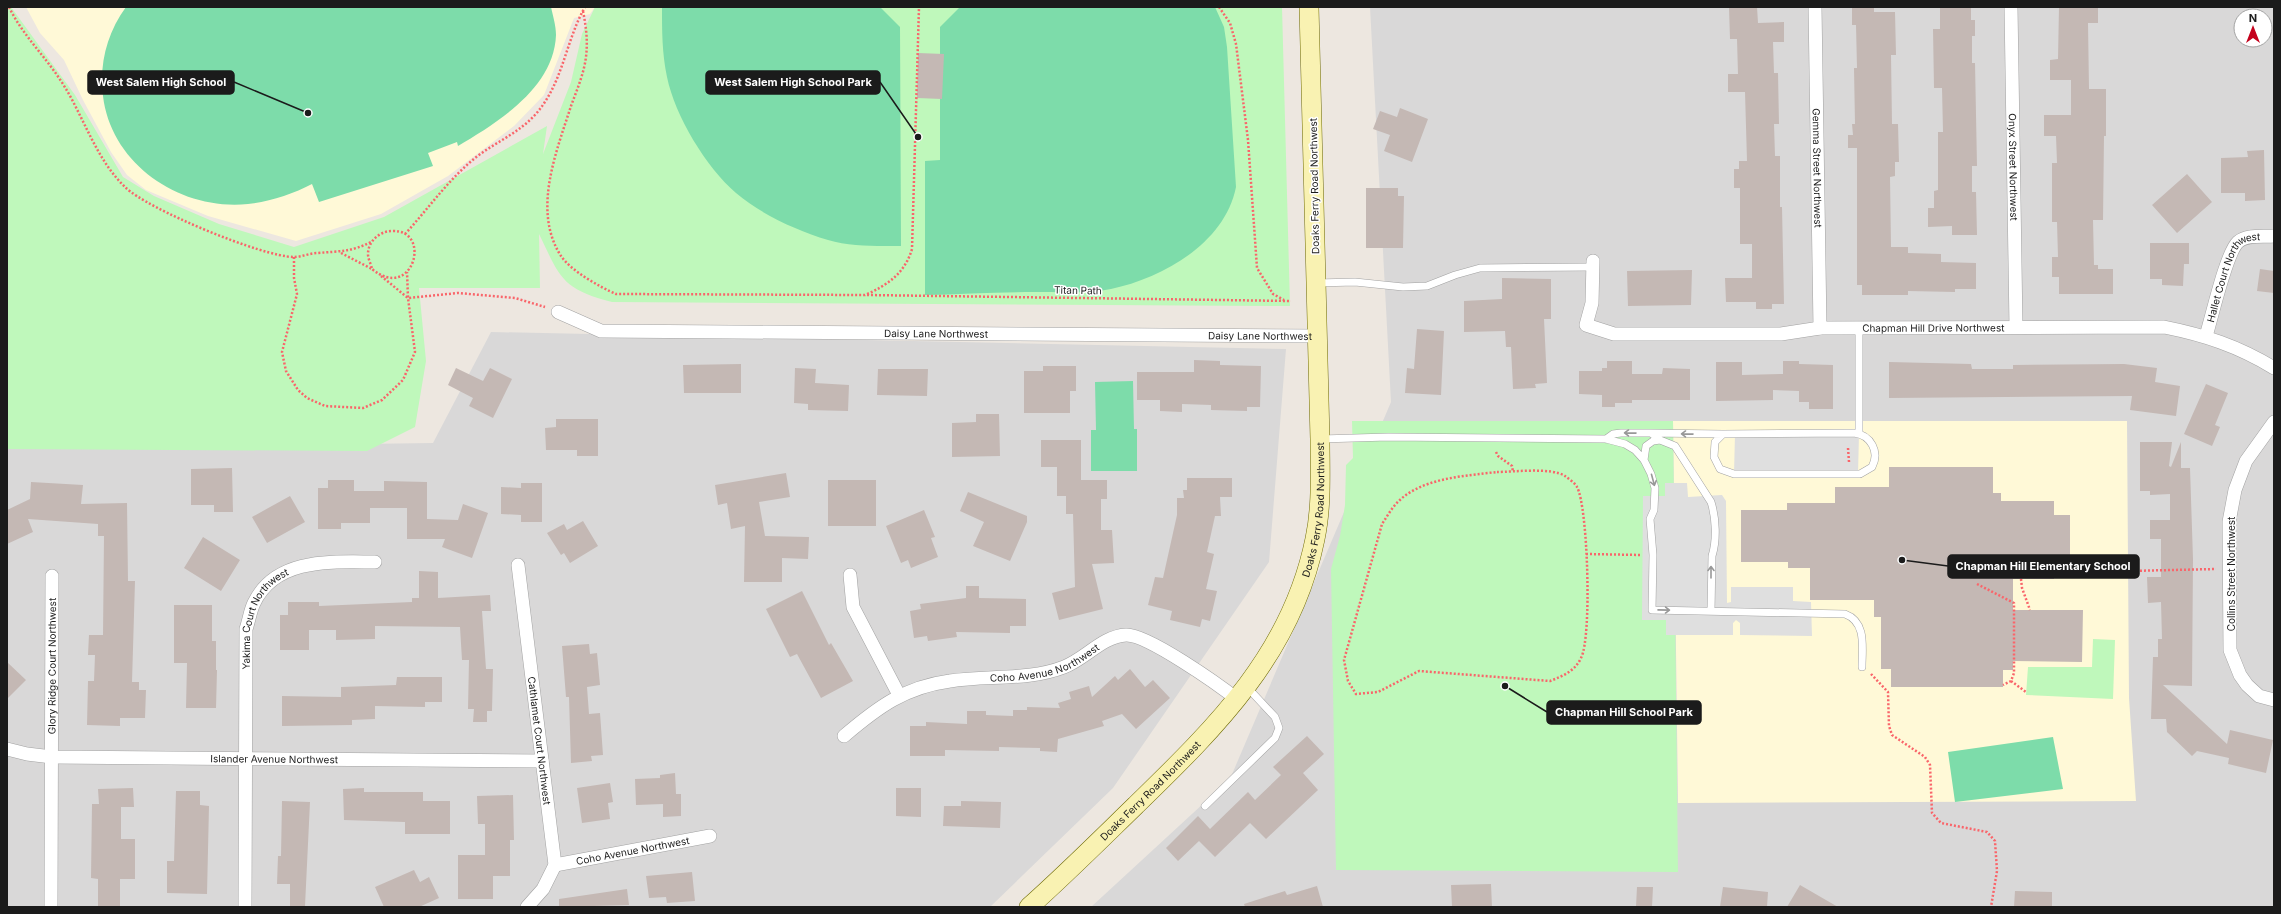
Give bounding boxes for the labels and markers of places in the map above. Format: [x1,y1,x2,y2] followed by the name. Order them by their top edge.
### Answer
[88,71,234,94] callout: West Salem High School
[706,71,880,94] callout: West Salem High School Park
[1948,555,2139,578] callout: Chapman Hill Elementary School
[1547,701,1701,724] callout: Chapman Hill School Park

